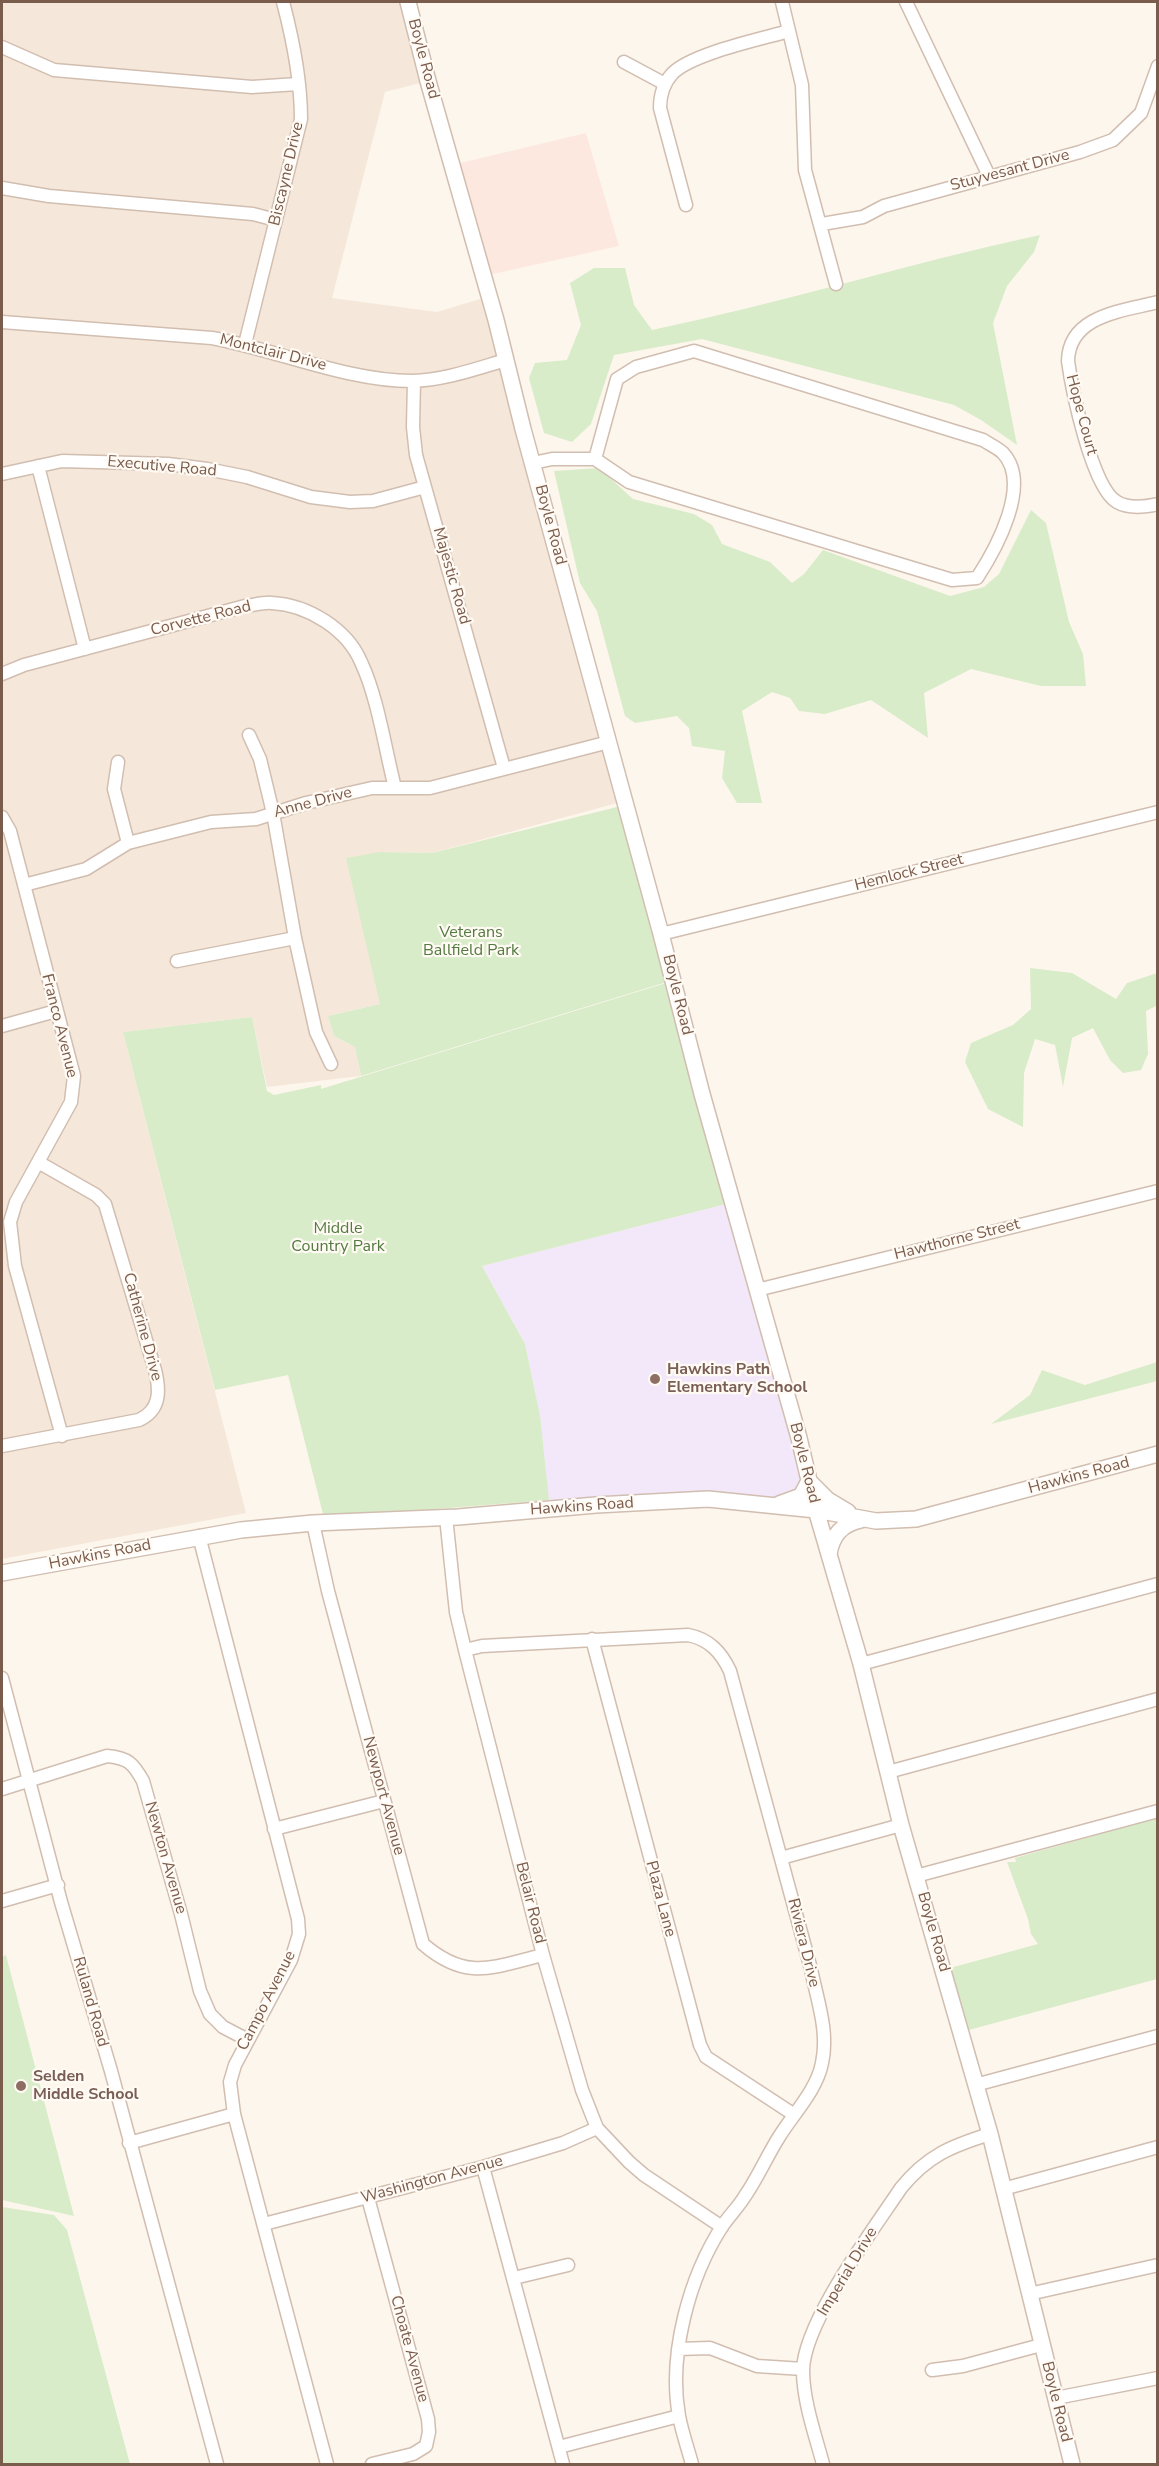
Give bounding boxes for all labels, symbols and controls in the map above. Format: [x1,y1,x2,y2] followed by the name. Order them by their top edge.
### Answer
[403,17,443,101] street label: Boyle Road
[266,120,308,228] street label: Biscayne Drive
[948,146,1072,196] street label: Stuyvesant Drive
[218,330,328,376] street label: Montclair Drive
[1061,372,1101,458] street label: Hope Court
[107,453,217,481] street label: Executive Road
[530,483,570,567] street label: Boyle Road
[428,525,474,627] street label: Majestic Road
[149,597,253,641] street label: Corvette Road
[272,783,354,823] street label: Anne Drive
[853,850,965,896] street label: Hemlock Street
[423,923,519,961] park label: Veterans Ballfield Park
[658,953,696,1037] street label: Boyle Road
[37,972,81,1080] street label: Franco Avenue
[892,1215,1022,1265] street label: Hawthorne Street
[291,1219,385,1257] park label: Middle Country Park
[118,1271,166,1383] street label: Catherine Drive
[667,1360,807,1398] place label: Hawkins Path Elementary School
[648,1372,662,1386] marker: Hawkins Path Elementary School
[785,1421,823,1505] street label: Boyle Road
[1026,1453,1132,1499] street label: Hawkins Road
[530,1494,634,1520] street label: Hawkins Road
[47,1536,153,1574] street label: Hawkins Road
[358,1734,408,1858] street label: Newport Avenue
[140,1800,190,1916] street label: Newton Avenue
[641,1859,679,1939] street label: Plaza Lane
[511,1860,549,1946] street label: Belair Road
[912,1890,954,1974] street label: Boyle Road
[783,1896,823,1990] street label: Riviera Drive
[234,1948,300,2054] street label: Campo Avenue
[68,1955,112,2049] street label: Ruland Road
[33,2067,139,2105] place label: Selden Middle School
[14,2079,28,2093] marker: Selden Middle School
[359,2152,505,2208] street label: Washington Avenue
[814,2224,882,2320] street label: Imperial Drive
[386,2293,432,2405] street label: Choate Avenue
[1037,2360,1075,2444] street label: Boyle Road

